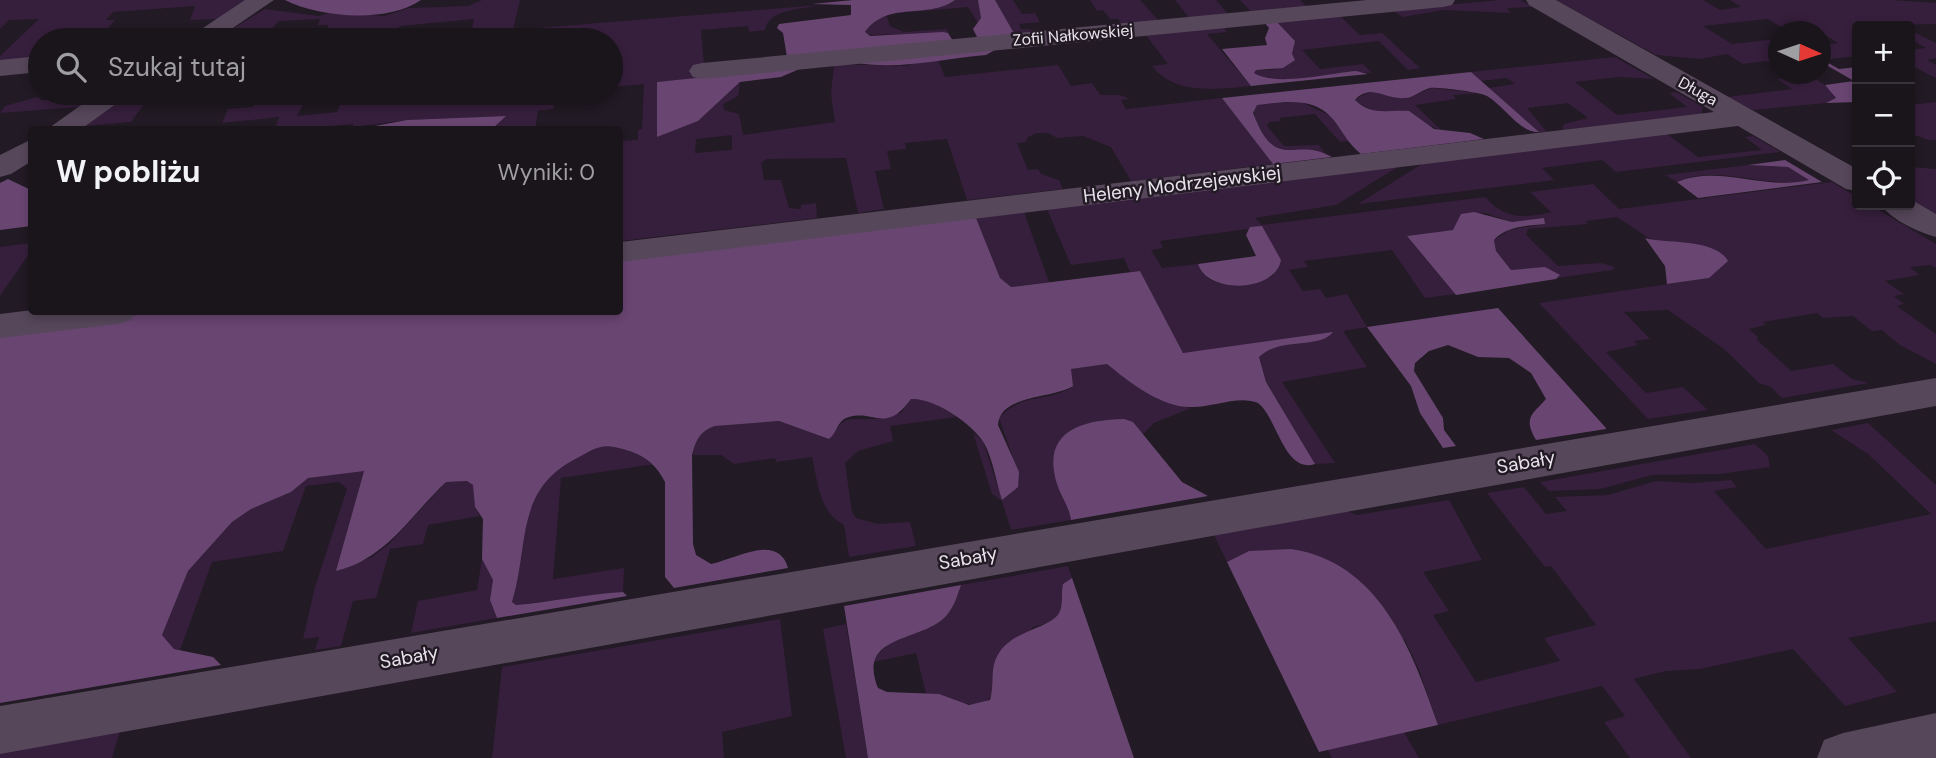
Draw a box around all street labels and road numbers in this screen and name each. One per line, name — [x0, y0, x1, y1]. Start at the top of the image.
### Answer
street label: Zofii Nałkowskiej — [1012, 19, 1134, 51]
street label: Długa — [1675, 72, 1721, 110]
street label: Heleny Modrzejewskiej — [1082, 159, 1282, 209]
street label: Sabały — [1495, 444, 1558, 479]
street label: Sabały — [937, 540, 1000, 575]
street label: Sabały — [378, 639, 441, 674]

